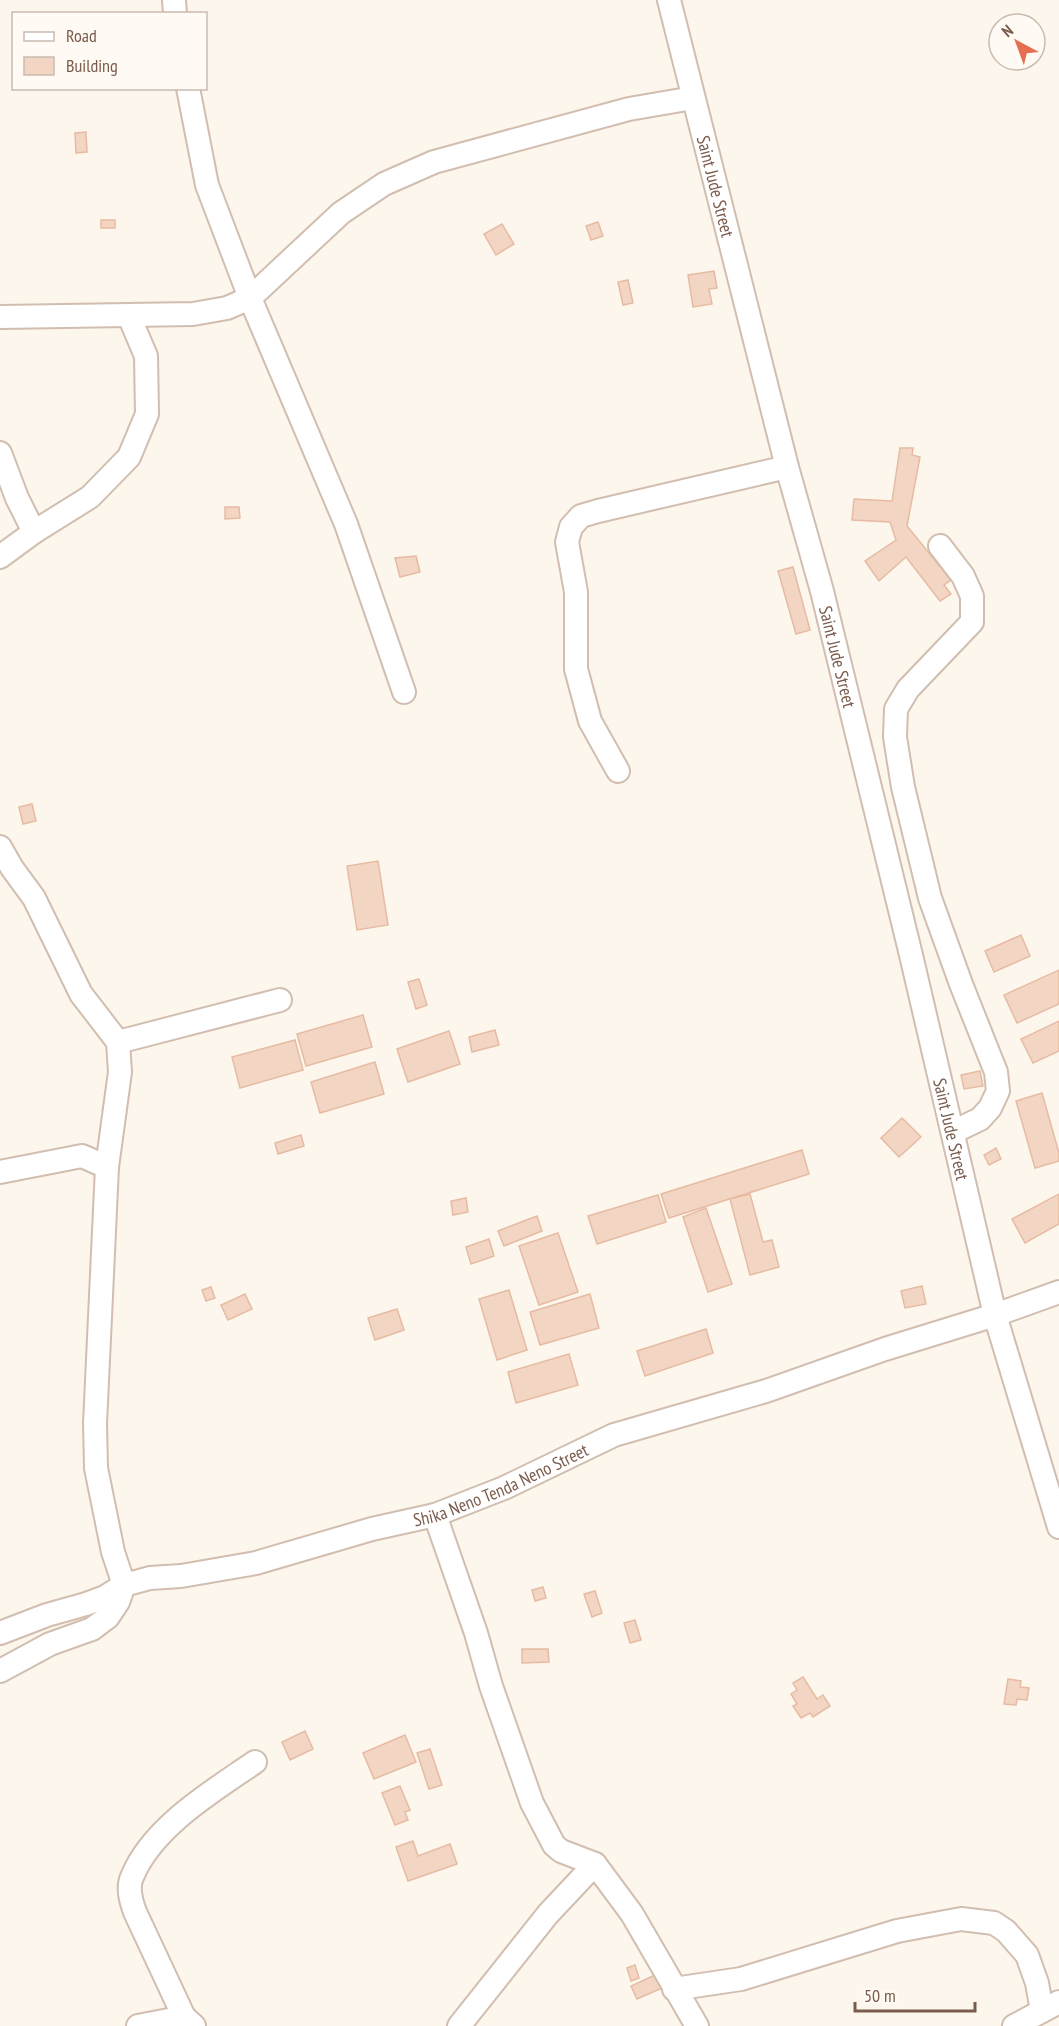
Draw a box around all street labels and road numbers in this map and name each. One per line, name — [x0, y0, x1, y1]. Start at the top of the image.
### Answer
street label: Saint Jude Street — [692, 133, 740, 239]
street label: Saint Jude Street — [815, 603, 862, 710]
street label: Saint Jude Street — [929, 1076, 975, 1182]
street label: Shika Neno Tenda Neno Street — [411, 1438, 592, 1531]

